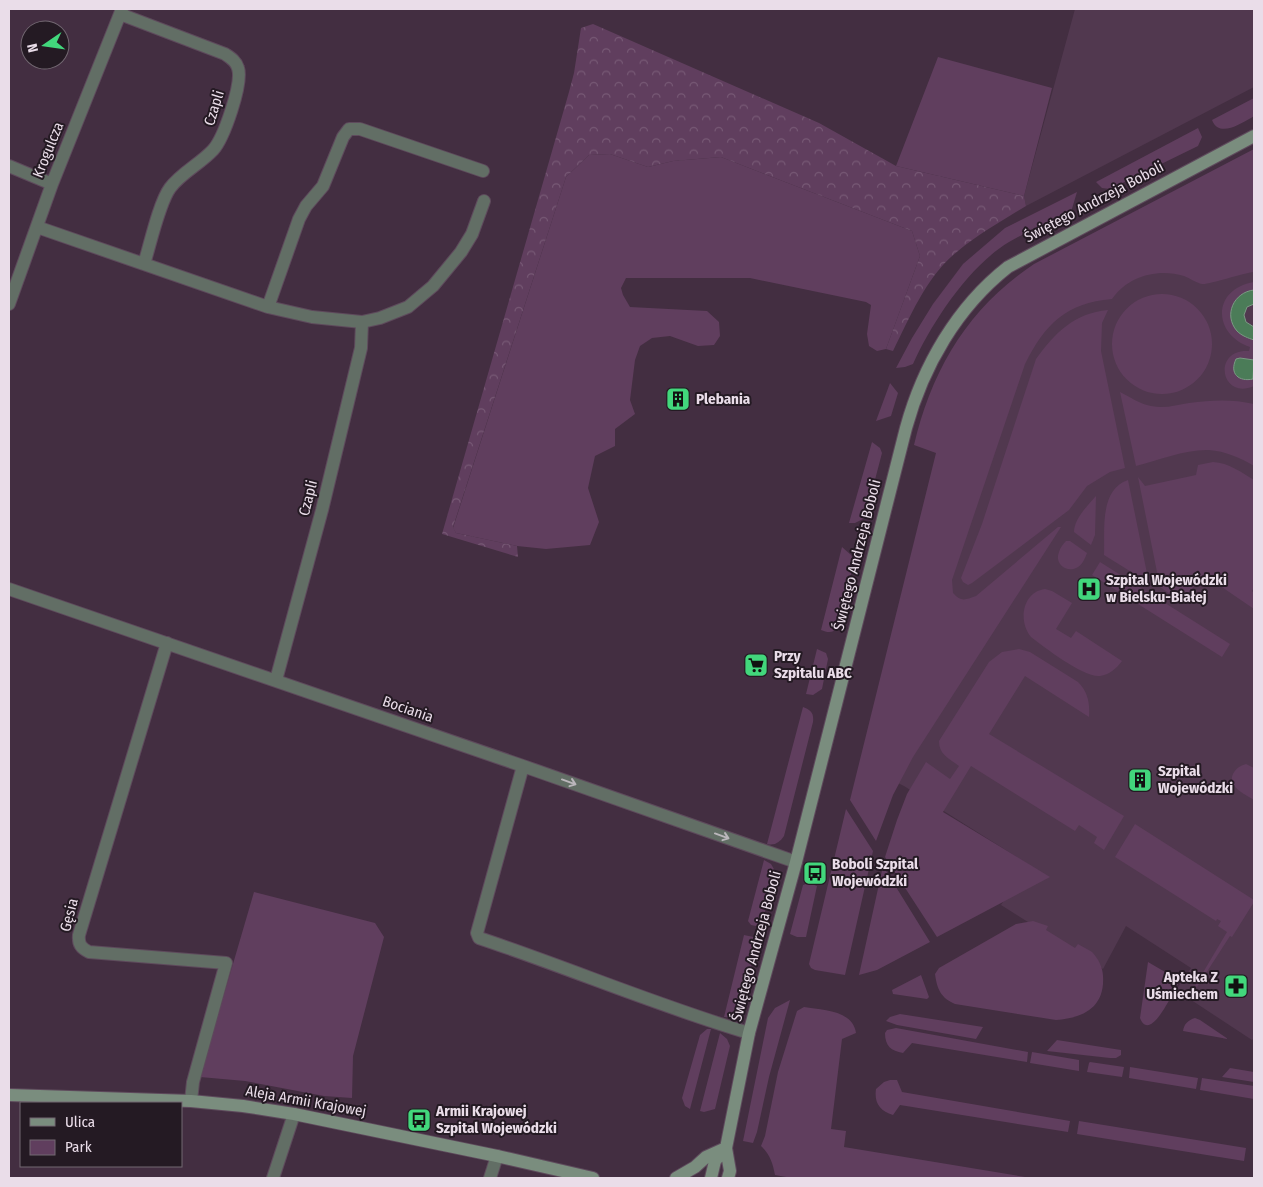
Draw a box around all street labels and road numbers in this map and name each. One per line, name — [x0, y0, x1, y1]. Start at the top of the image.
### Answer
street label: Czapli — [200, 88, 228, 128]
street label: Krogulcza — [29, 119, 67, 181]
street label: Świętego Andrzeja Boboli — [1021, 158, 1167, 246]
street label: Świętego Andrzeja Boboli — [829, 477, 885, 633]
street label: Czapli — [295, 478, 321, 518]
street label: Bociania — [380, 692, 436, 726]
street label: Świętego Andrzeja Boboli — [727, 869, 785, 1023]
street label: Gęsia — [56, 897, 82, 933]
street label: Aleja Armii Krajowej — [244, 1082, 368, 1120]

